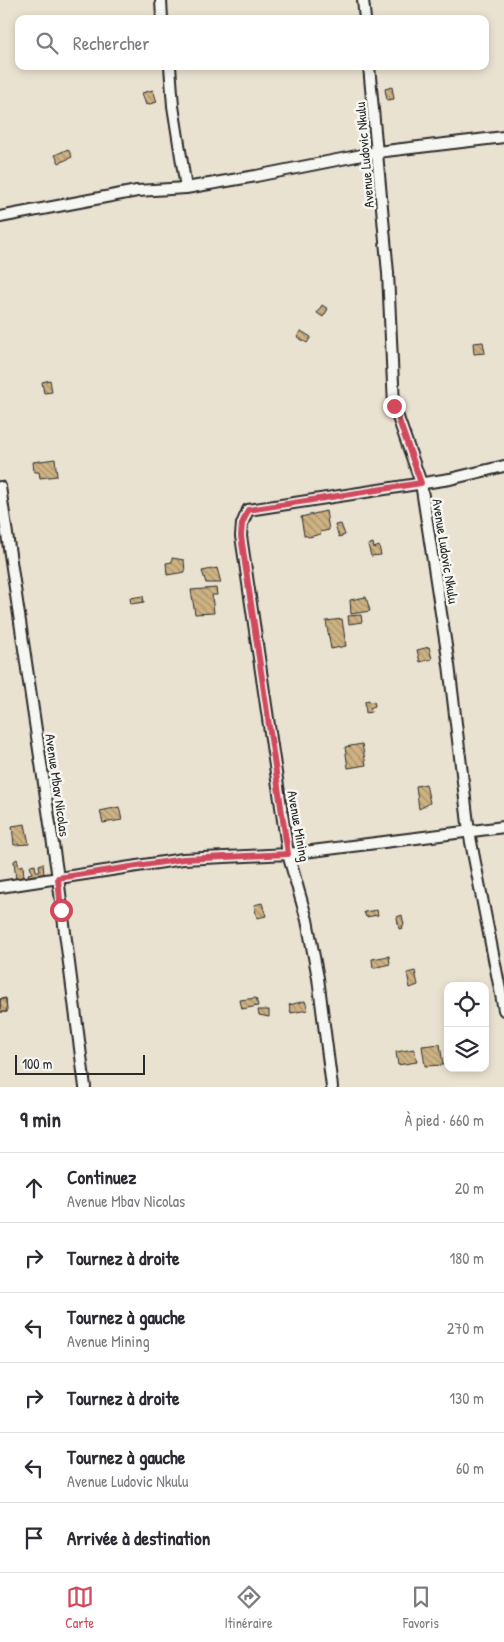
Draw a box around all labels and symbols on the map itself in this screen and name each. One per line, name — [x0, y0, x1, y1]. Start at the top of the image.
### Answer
street label: Avenue Ludovic Nkulu — [350, 101, 378, 209]
route end — [383, 395, 406, 418]
street label: Avenue Ludovic Nkulu — [428, 497, 464, 605]
street label: Avenue Mbav Nicolas — [41, 732, 75, 838]
street label: Avenue Mining — [282, 789, 315, 863]
route start — [50, 899, 73, 922]
scale bar — [15, 1052, 145, 1075]

